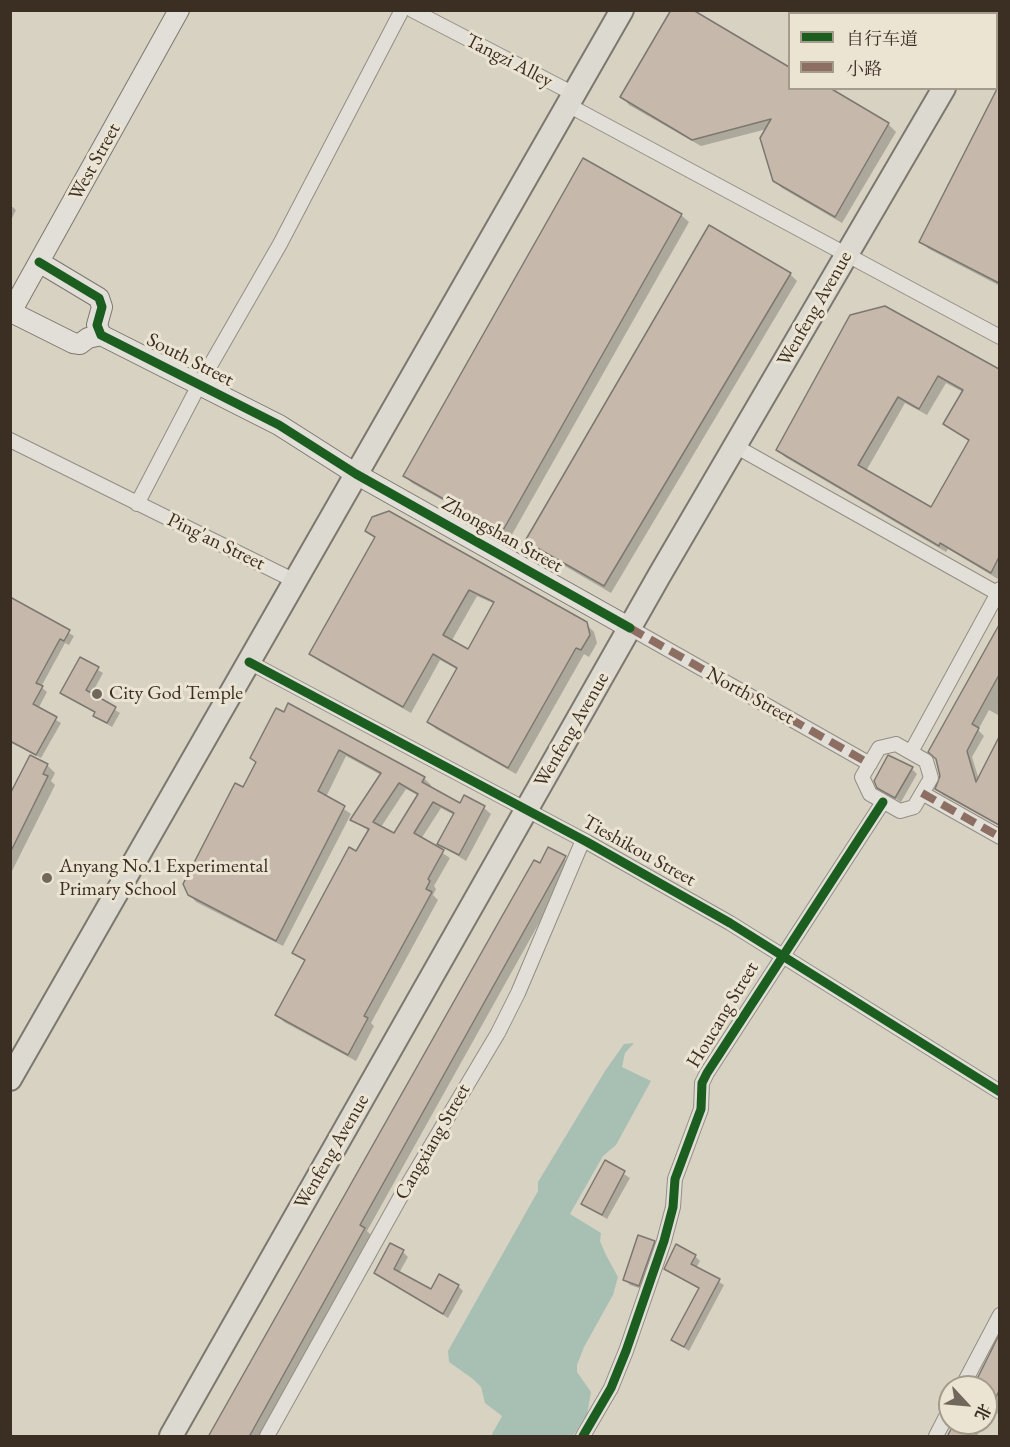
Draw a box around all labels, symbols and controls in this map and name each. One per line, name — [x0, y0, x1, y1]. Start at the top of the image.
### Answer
legend — [788, 12, 998, 90]
text: 自行车道 — [846, 27, 918, 50]
street label: Tangzi Alley — [461, 29, 557, 93]
text: 小路 — [846, 57, 882, 80]
street label: West Street — [64, 119, 126, 205]
street label: Wenfeng Avenue — [772, 247, 858, 371]
street label: South Street — [143, 328, 237, 392]
street label: Zhongshan Street — [437, 492, 567, 578]
street label: Ping'an Street — [163, 508, 269, 576]
street label: North Street — [702, 662, 798, 730]
street label: Wenfeng Avenue — [529, 668, 615, 792]
place label: City God Temple — [109, 682, 243, 706]
marker: City God Temple — [90, 687, 104, 701]
street label: Tieshikou Street — [578, 810, 700, 892]
place label: Anyang No.1 Experimental Primary School — [59, 855, 268, 902]
marker: Anyang No.1 Experimental Primary School — [40, 871, 54, 885]
street label: Houcang Street — [682, 958, 764, 1072]
street label: Cangxiang Street — [390, 1080, 476, 1204]
street label: Wenfeng Avenue — [289, 1090, 375, 1214]
north arrow — [938, 1375, 998, 1435]
text: 北 — [970, 1400, 996, 1424]

